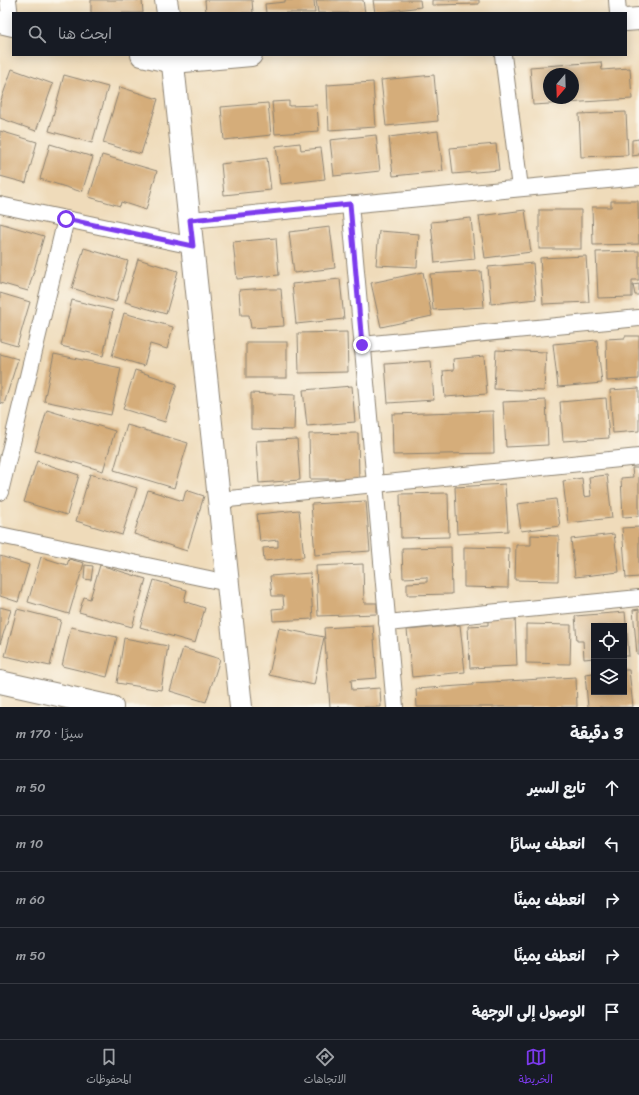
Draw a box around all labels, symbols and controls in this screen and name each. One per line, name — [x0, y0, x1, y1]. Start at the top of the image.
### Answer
search box — [12, 12, 627, 56]
text: ابحث هنا — [58, 21, 112, 47]
icon: search — [26, 23, 48, 45]
north arrow — [543, 68, 579, 104]
route start — [57, 210, 75, 228]
route end — [353, 336, 371, 354]
map controls — [591, 623, 627, 695]
button: locate — [591, 623, 627, 659]
button: layers — [591, 659, 627, 695]
text: 3 دقيقة — [570, 718, 623, 748]
text: سيرًا · 170 m — [16, 722, 83, 745]
text: تابع السير — [528, 775, 585, 801]
text: 50 m — [16, 776, 46, 799]
icon: ahead — [601, 777, 623, 799]
text: انعطف يسارًا — [510, 831, 585, 857]
text: 10 m — [16, 832, 43, 855]
icon: left — [601, 833, 623, 855]
text: انعطف يمينًا — [514, 887, 585, 913]
text: 60 m — [16, 888, 45, 911]
icon: right — [601, 889, 623, 911]
text: انعطف يمينًا — [514, 943, 585, 969]
text: 50 m — [16, 944, 46, 967]
icon: right — [601, 945, 623, 967]
text: الوصول إلى الوجهة — [472, 999, 585, 1025]
icon: arrive — [601, 1001, 623, 1023]
tab: المحفوظات — [86, 1046, 131, 1089]
tab: الاتجاهات — [304, 1046, 346, 1089]
tab: الخريطة — [519, 1046, 553, 1089]

